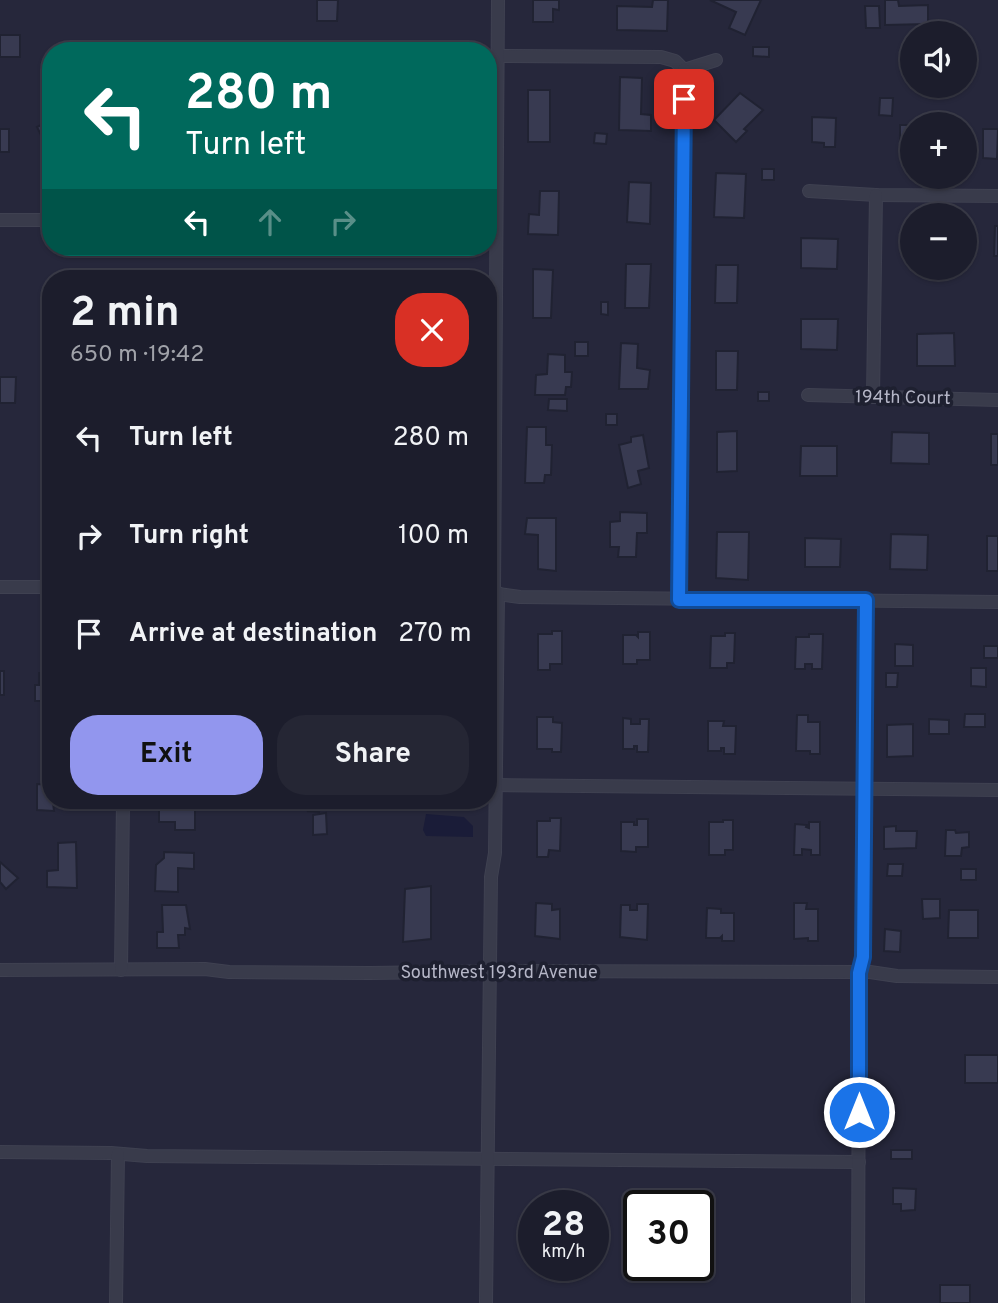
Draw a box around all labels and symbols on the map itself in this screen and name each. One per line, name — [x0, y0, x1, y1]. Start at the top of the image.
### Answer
pin — [654, 69, 714, 129]
street label: 194th Court — [855, 386, 951, 411]
street label: Southwest 193rd Avenue — [400, 962, 598, 985]
position arrow — [822, 1075, 896, 1149]
speed limit sign: 30 — [623, 1190, 714, 1281]

